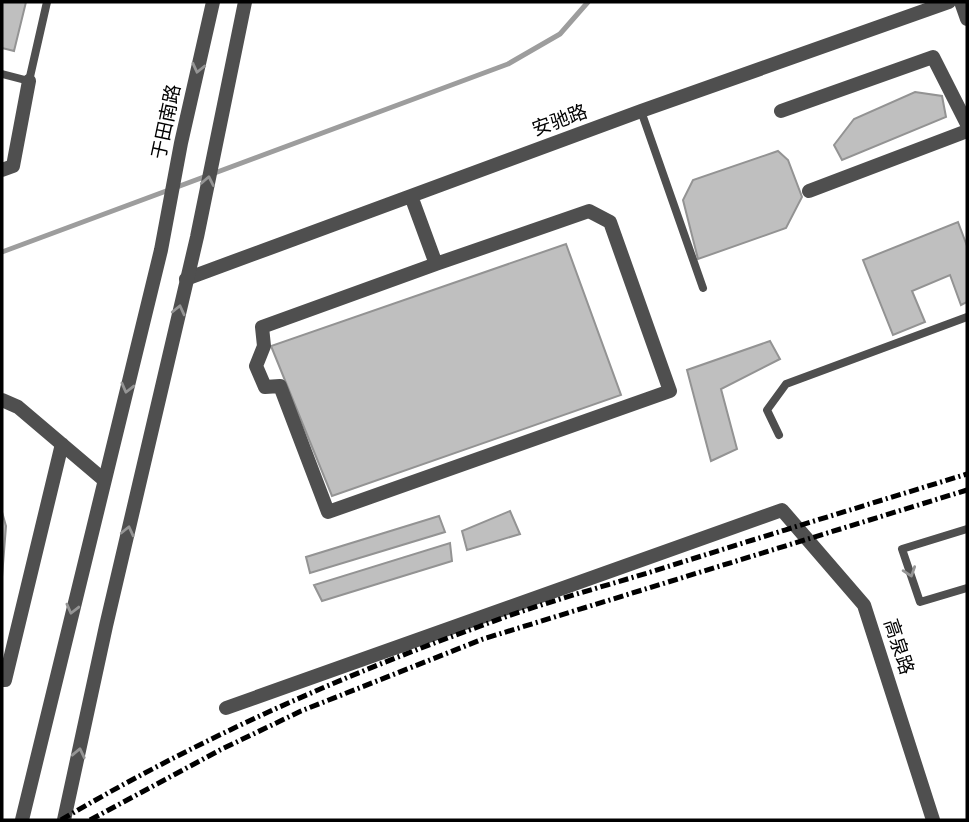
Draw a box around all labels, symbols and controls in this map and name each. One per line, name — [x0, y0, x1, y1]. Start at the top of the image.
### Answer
one-way arrow — [192, 62, 207, 74]
street label: 于田南路 — [146, 82, 188, 162]
street label: 安驰路 — [529, 99, 591, 143]
one-way arrow — [200, 175, 215, 187]
one-way arrow — [171, 304, 185, 316]
one-way arrow — [121, 382, 135, 394]
one-way arrow — [120, 525, 134, 537]
one-way arrow — [901, 565, 916, 577]
one-way arrow — [66, 602, 81, 614]
street label: 高泉路 — [876, 616, 920, 678]
one-way arrow — [70, 748, 85, 760]

